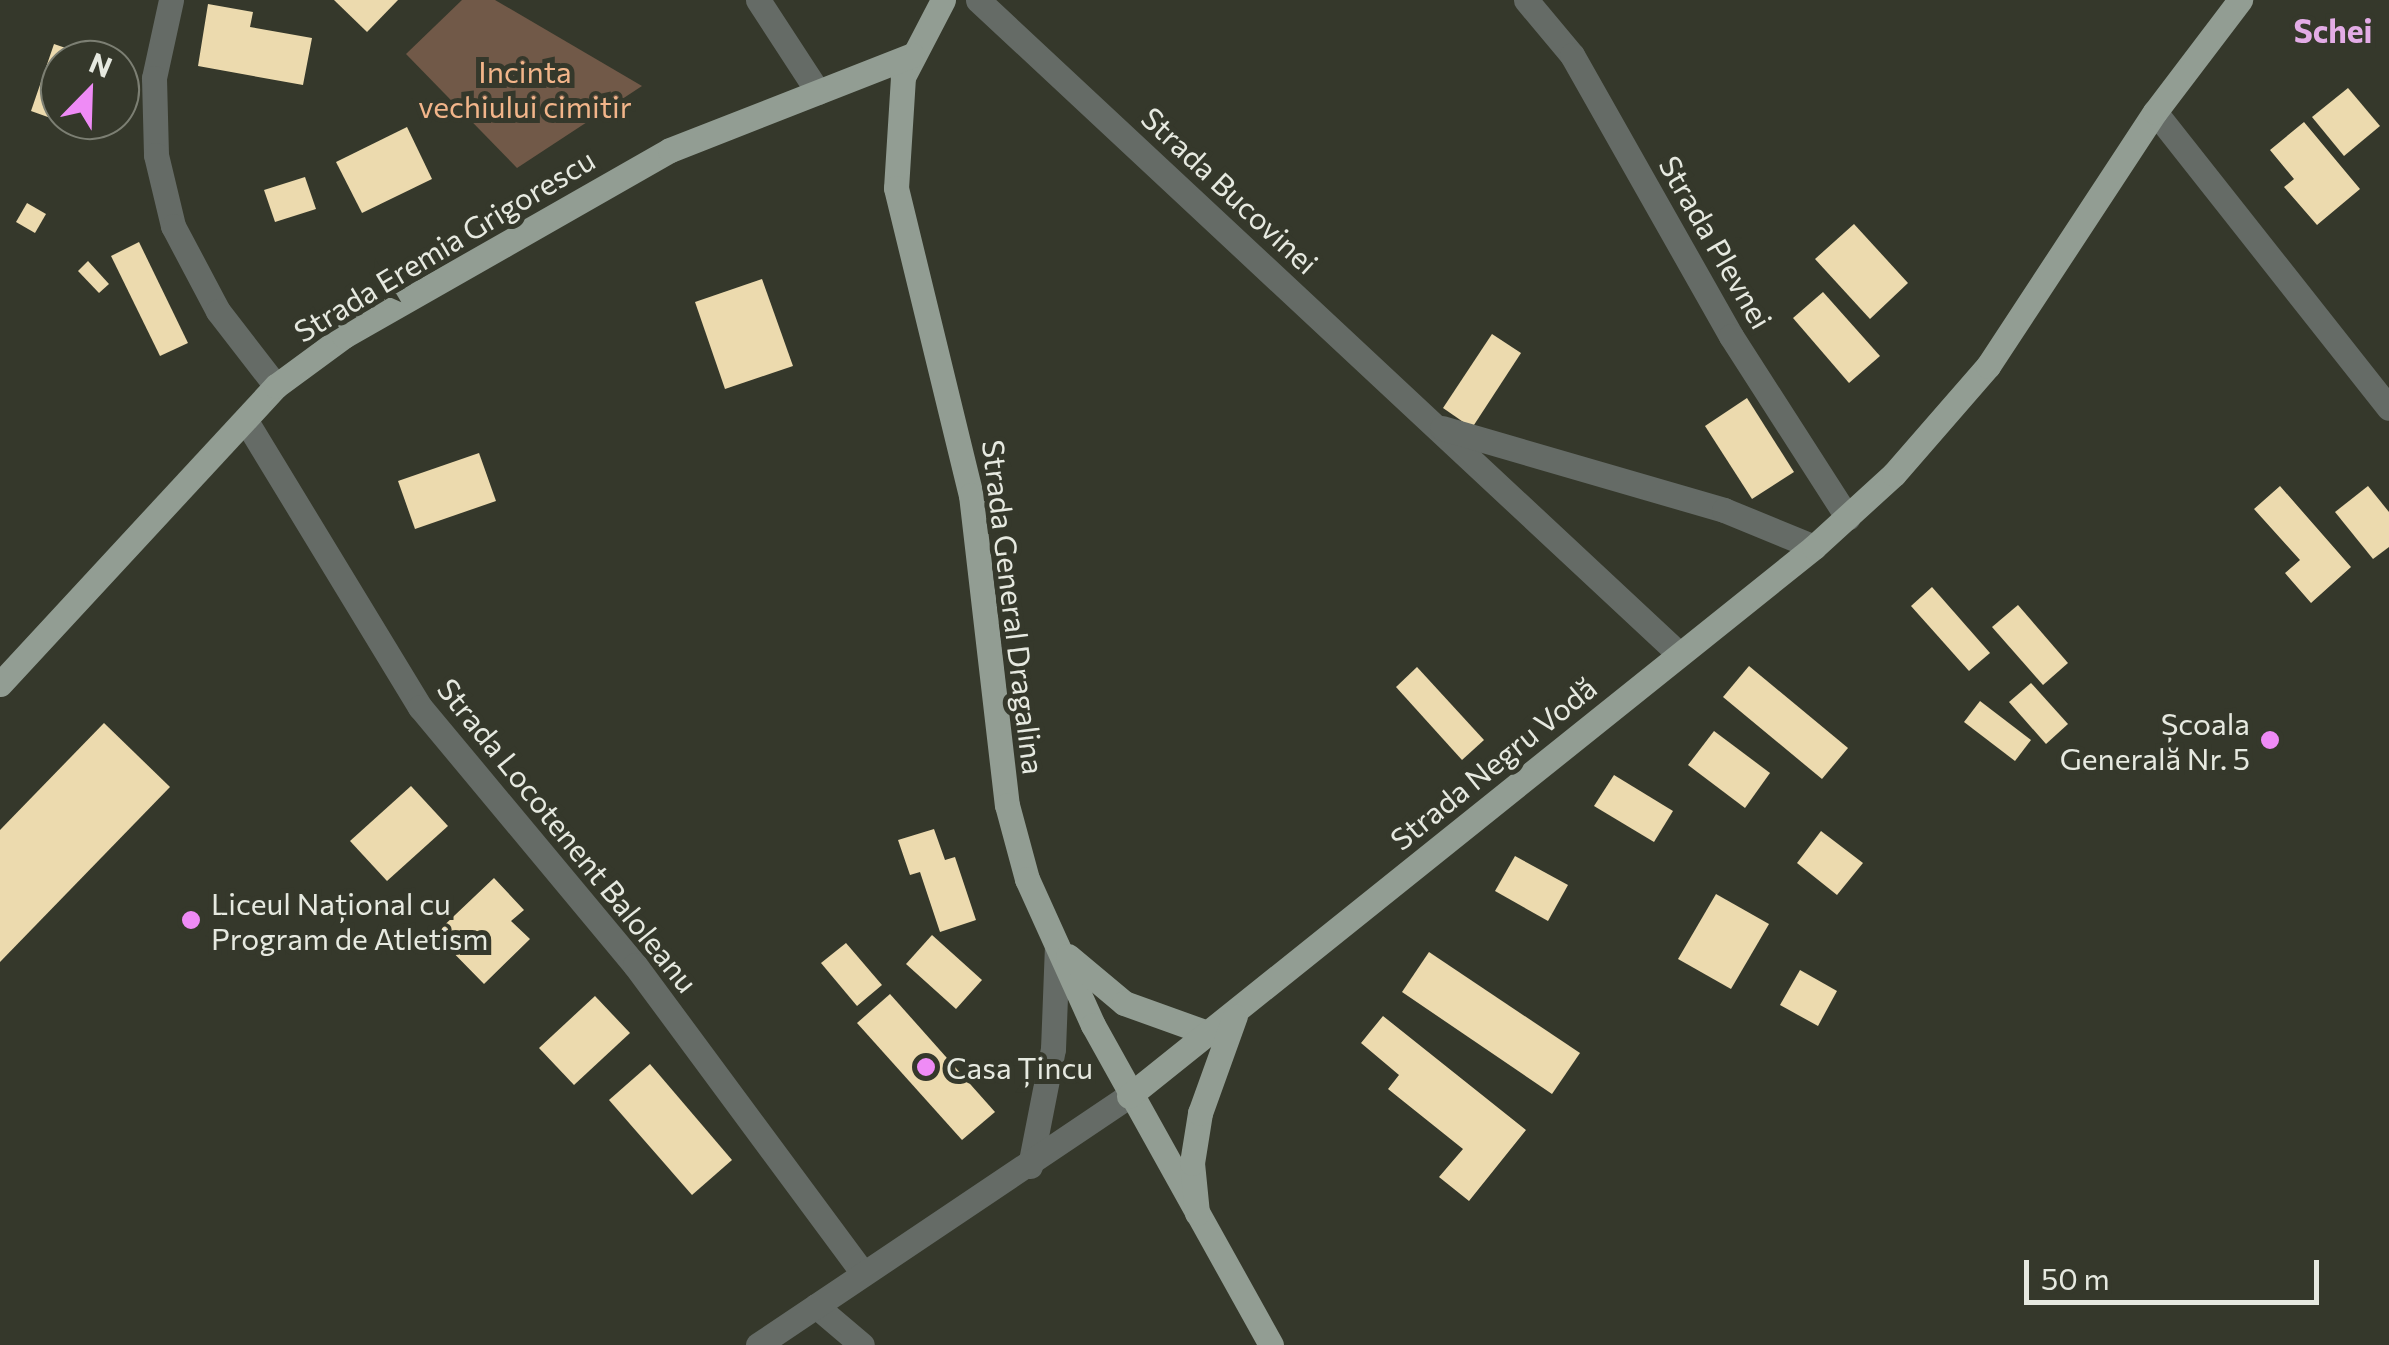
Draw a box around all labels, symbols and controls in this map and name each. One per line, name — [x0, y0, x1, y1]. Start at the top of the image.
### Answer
district label: Schei — [2294, 11, 2372, 49]
north arrow — [40, 40, 140, 140]
text: N — [85, 44, 117, 84]
park label: Incinta vechiului cimitir — [418, 53, 632, 124]
street label: Strada Bucovinei — [1134, 99, 1326, 281]
street label: Strada Eremia Grigorescu — [287, 141, 601, 349]
street label: Strada Plevnei — [1652, 149, 1780, 335]
street label: Strada General Dragalina — [976, 438, 1052, 776]
street label: Strada Negru Vodă — [1383, 669, 1603, 857]
street label: Strada Locotenent Baloleanu — [430, 671, 706, 999]
place label: Școala Generală Nr. 5 — [2060, 705, 2250, 776]
marker: Școala Generală Nr. 5 — [2259, 729, 2281, 751]
place label: Liceul Național cu Program de Atletism — [211, 885, 489, 956]
marker: Liceul Național cu Program de Atletism — [180, 909, 202, 931]
place label: Casa Țincu — [946, 1049, 1093, 1085]
marker: Casa Țincu — [915, 1056, 937, 1078]
scale bar — [2029, 1240, 2324, 1302]
text: 50 m — [2041, 1259, 2110, 1296]

